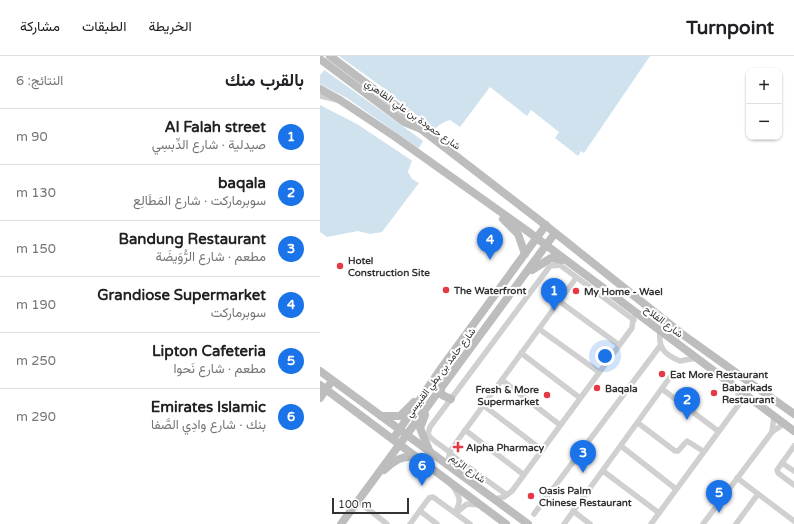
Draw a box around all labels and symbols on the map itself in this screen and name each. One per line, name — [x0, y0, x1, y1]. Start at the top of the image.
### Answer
street label: شارع حمودة بن علي الظاهري — [361, 77, 463, 154]
pin: 4 — [477, 227, 503, 260]
place label: Hotel Construction Site — [348, 255, 430, 279]
marker: Hotel Construction Site — [335, 261, 345, 271]
pin: 1 — [541, 278, 567, 311]
marker: The Waterfront — [441, 285, 451, 295]
place label: The Waterfront — [453, 285, 526, 297]
marker: My Home - Wael — [571, 286, 581, 296]
place label: My Home - Wael — [584, 286, 663, 298]
street label: شارع الفلاح — [642, 303, 685, 340]
street label: شارع حامد بن بطي القبيسي — [403, 325, 480, 421]
your location — [595, 346, 615, 366]
marker: Eat More Restaurant — [657, 369, 667, 379]
place label: Eat More Restaurant — [670, 369, 768, 381]
place label: Babarkads Restaurant — [722, 382, 774, 406]
marker: Baqala — [592, 383, 602, 393]
place label: Baqala — [605, 383, 638, 395]
place label: Fresh & More Supermarket — [476, 384, 539, 408]
pin: 2 — [674, 387, 700, 420]
marker: Babarkads Restaurant — [709, 388, 719, 398]
marker: Fresh & More Supermarket — [542, 390, 552, 400]
pin: 3 — [570, 440, 596, 473]
marker: Alpha Pharmacy — [453, 442, 463, 452]
place label: Alpha Pharmacy — [466, 442, 545, 454]
street label: شارع الرِّيم — [447, 452, 488, 486]
pin: 6 — [409, 453, 435, 486]
pin: 5 — [706, 480, 732, 513]
place label: Oasis Palm Chinese Restaurant — [539, 485, 632, 509]
marker: Oasis Palm Chinese Restaurant — [526, 491, 536, 501]
scale bar — [332, 496, 409, 515]

